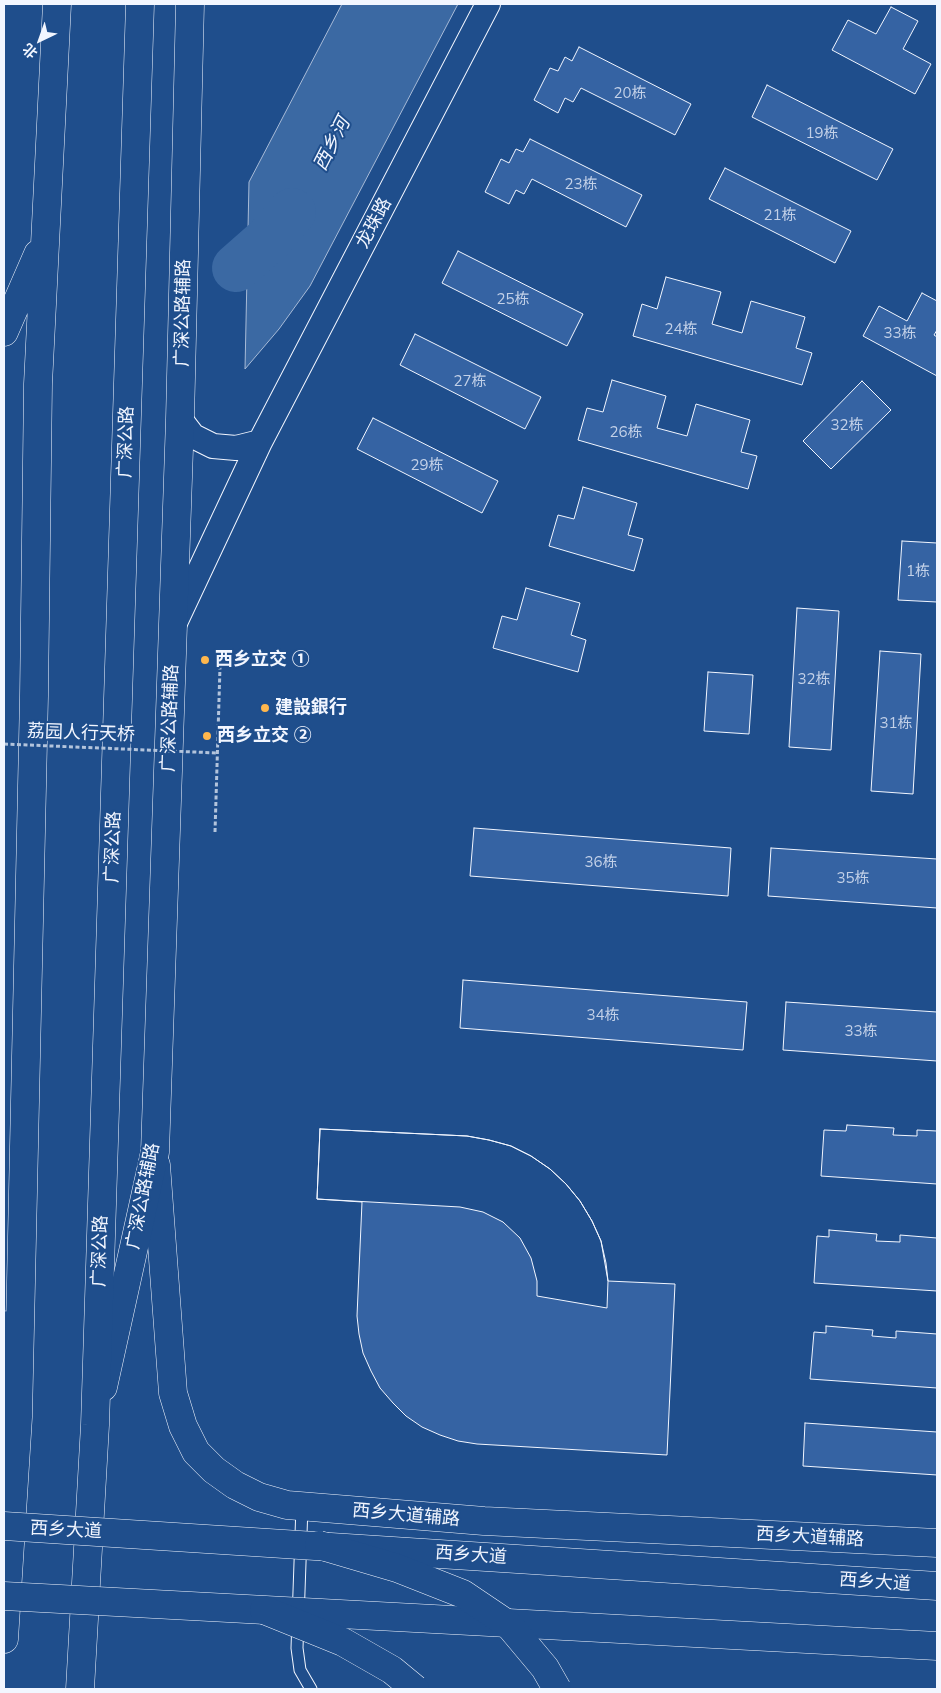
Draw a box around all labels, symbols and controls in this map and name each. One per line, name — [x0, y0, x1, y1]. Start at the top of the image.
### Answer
north arrow — [15, 15, 65, 65]
text: 北 — [19, 40, 41, 63]
house number: 20栋 — [614, 84, 646, 102]
water label: 西乡河 — [309, 113, 355, 175]
house number: 19栋 — [806, 124, 838, 142]
house number: 23栋 — [565, 175, 597, 193]
street label: 龙珠路 — [352, 194, 396, 252]
house number: 21栋 — [764, 206, 796, 224]
street label: 广深公路辅路 — [171, 259, 195, 367]
house number: 25栋 — [497, 290, 529, 308]
house number: 24栋 — [665, 320, 697, 338]
house number: 33栋 — [884, 324, 916, 342]
house number: 27栋 — [454, 372, 486, 390]
street label: 广深公路 — [114, 406, 138, 478]
house number: 32栋 — [831, 416, 863, 434]
house number: 26栋 — [610, 423, 642, 441]
house number: 29栋 — [411, 456, 443, 474]
house number: 1栋 — [906, 562, 930, 580]
place label: 西乡立交 ① — [215, 649, 310, 671]
marker: 西乡立交 ① — [199, 654, 211, 666]
street label: 广深公路辅路 — [157, 664, 183, 772]
house number: 32栋 — [798, 670, 830, 688]
place label: 建設銀行 — [275, 697, 347, 719]
marker: 建設銀行 — [259, 702, 271, 714]
house number: 31栋 — [880, 714, 912, 732]
street label: 荔园人行天桥 — [27, 720, 135, 746]
place label: 西乡立交 ② — [217, 725, 312, 747]
marker: 西乡立交 ② — [201, 730, 213, 742]
street label: 广深公路 — [101, 811, 125, 883]
house number: 36栋 — [585, 853, 617, 871]
house number: 35栋 — [837, 869, 869, 887]
house number: 34栋 — [587, 1006, 619, 1024]
house number: 33栋 — [845, 1022, 877, 1040]
street label: 广深公路辅路 — [122, 1141, 164, 1251]
street label: 广深公路 — [88, 1215, 112, 1287]
street label: 西乡大道辅路 — [351, 1500, 461, 1530]
street label: 西乡大道 — [29, 1517, 103, 1543]
street label: 西乡大道辅路 — [756, 1523, 864, 1551]
street label: 西乡大道 — [434, 1542, 508, 1568]
street label: 西乡大道 — [838, 1569, 912, 1595]

